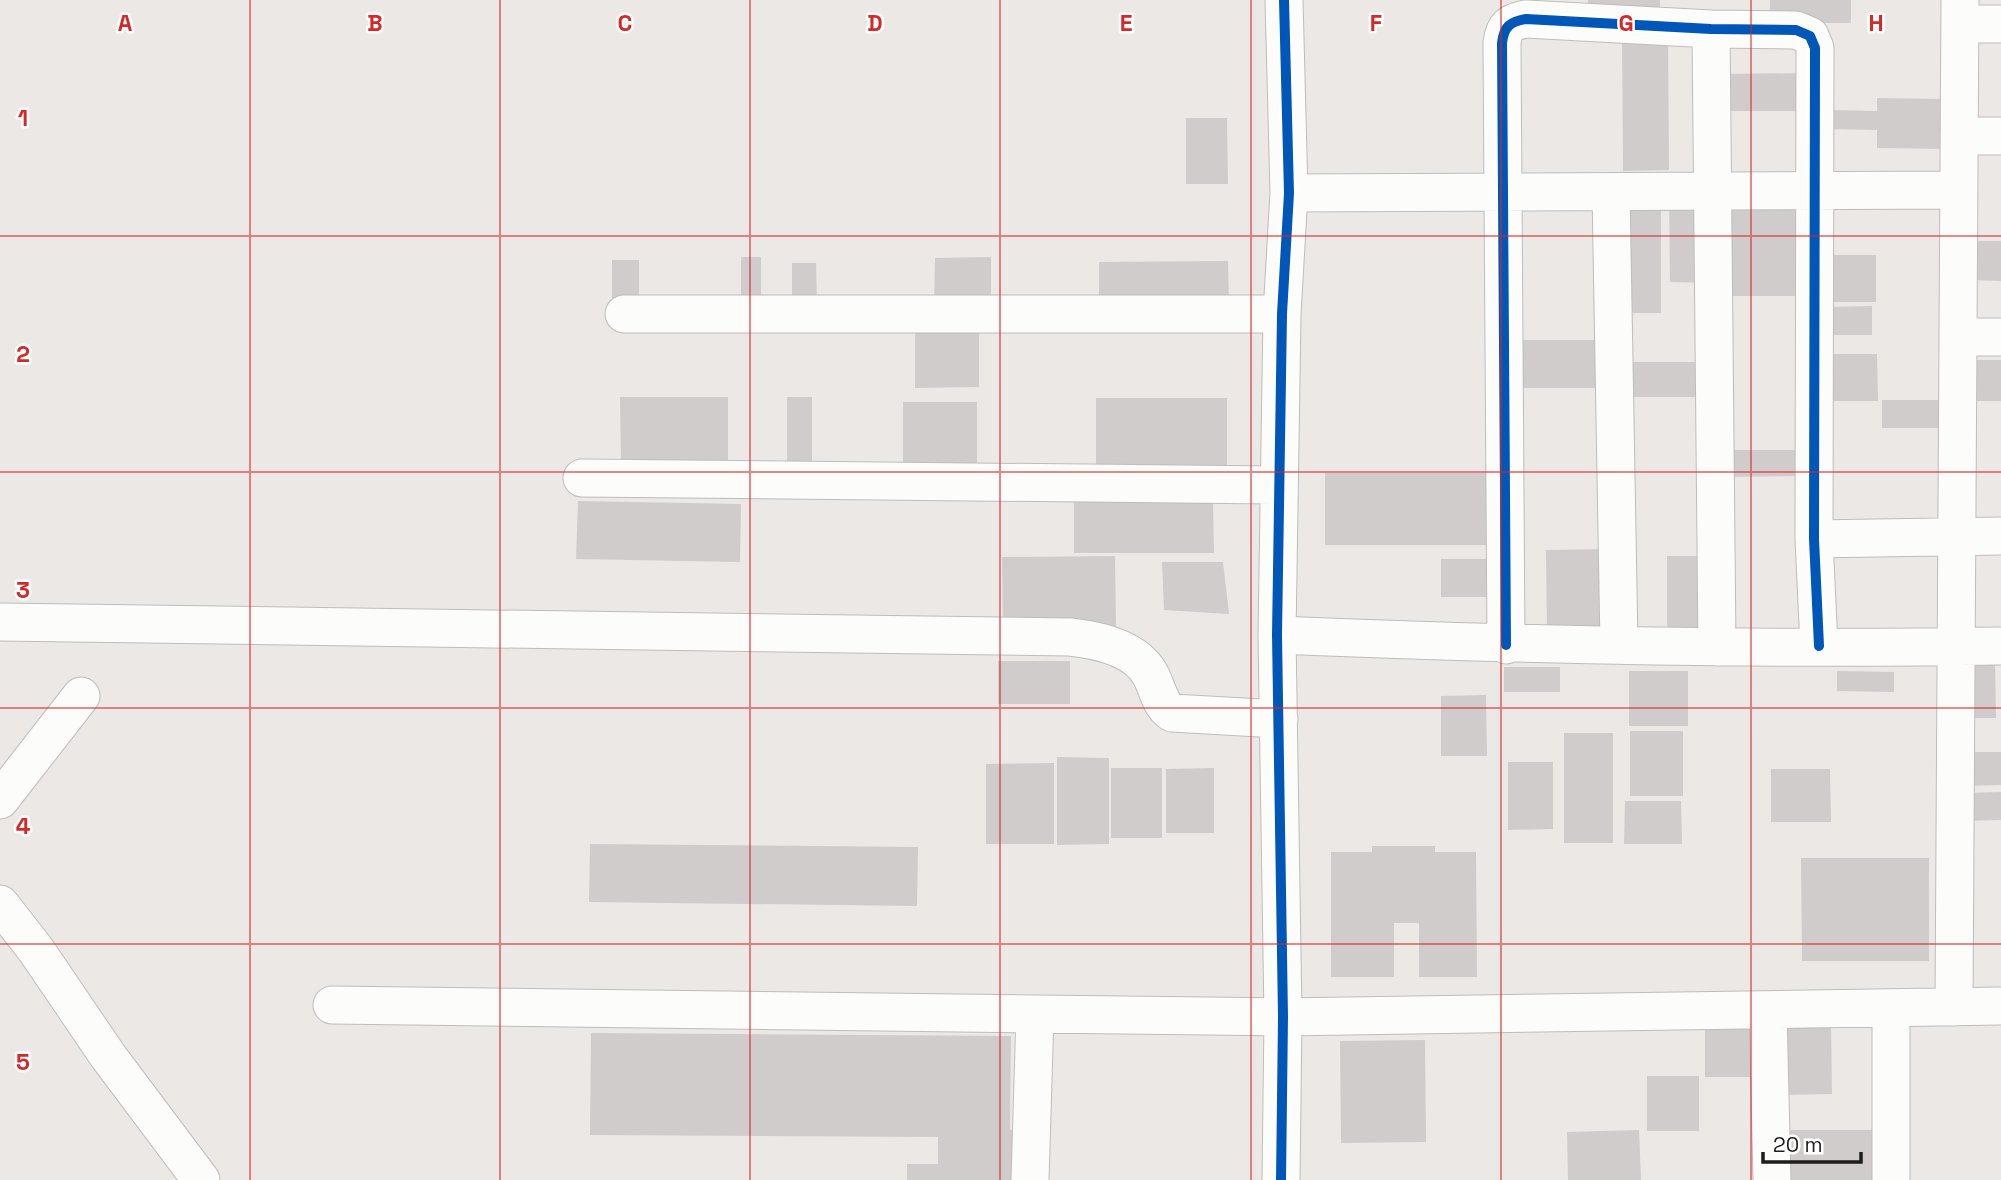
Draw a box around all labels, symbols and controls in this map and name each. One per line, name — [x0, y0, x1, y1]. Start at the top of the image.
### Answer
text: A — [118, 8, 133, 38]
text: B — [367, 8, 383, 38]
text: C — [618, 8, 632, 38]
text: D — [867, 8, 883, 38]
text: E — [1120, 8, 1132, 38]
text: F — [1370, 8, 1382, 38]
text: G — [1618, 8, 1634, 38]
text: H — [1868, 8, 1884, 38]
text: 1 — [18, 103, 28, 133]
text: 2 — [16, 339, 30, 369]
text: 3 — [16, 575, 30, 605]
text: 4 — [16, 811, 31, 841]
text: 5 — [16, 1047, 30, 1077]
scale bar — [1763, 1120, 1861, 1164]
text: 20 m — [1773, 1131, 1823, 1158]

